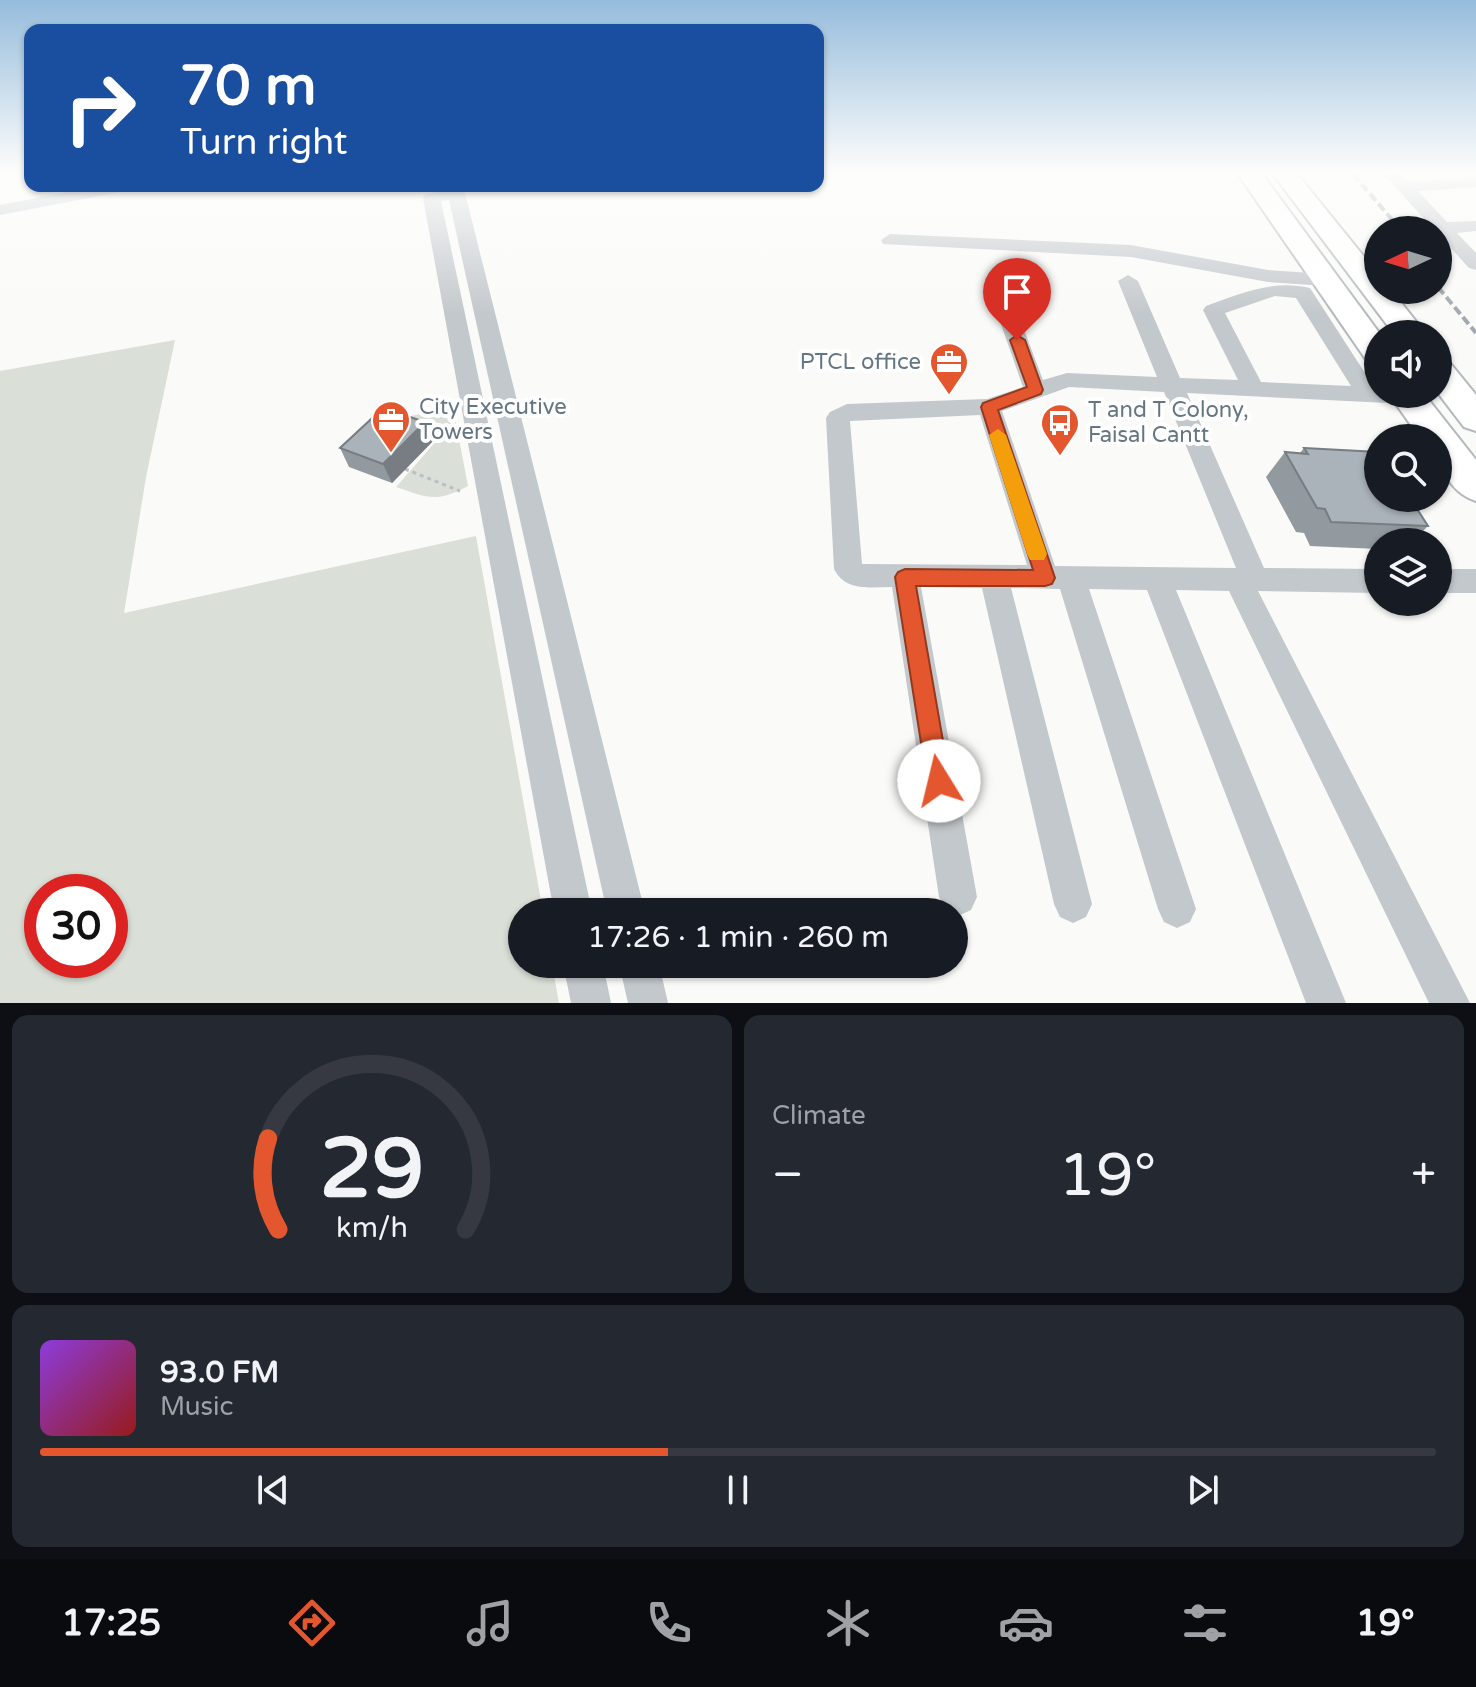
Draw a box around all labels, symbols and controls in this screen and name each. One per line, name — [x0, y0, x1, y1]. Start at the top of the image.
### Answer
text: 70 m — [180, 53, 316, 120]
icon: right — [48, 56, 152, 160]
text: Turn right — [180, 121, 347, 164]
north arrow — [1364, 216, 1452, 304]
map controls — [1364, 216, 1452, 616]
pin — [983, 258, 1051, 340]
icon: arrive — [995, 270, 1039, 314]
button: sound — [1364, 320, 1452, 408]
office icon: PTCL office — [928, 341, 970, 396]
place label: PTCL office — [800, 349, 921, 375]
place label: City Executive Towers — [419, 394, 567, 445]
place label: T and T Colony, Faisal Cantt — [1088, 397, 1249, 448]
office icon: City Executive Towers — [370, 399, 412, 454]
bus stop icon: T and T Colony, Faisal Cantt — [1039, 402, 1081, 457]
button: search — [1364, 424, 1452, 512]
button: layers — [1364, 528, 1452, 616]
position arrow — [897, 739, 981, 823]
speed limit sign: 30 — [24, 874, 128, 978]
text: 17:26 · 1 min · 260 m — [587, 919, 889, 956]
text: Climate — [772, 1100, 866, 1131]
text: 29 — [320, 1120, 424, 1220]
text: 19° — [1058, 1140, 1156, 1212]
text: − — [772, 1149, 803, 1202]
text: + — [1411, 1149, 1436, 1202]
text: km/h — [336, 1211, 408, 1245]
text: 93.0 FM — [160, 1354, 279, 1391]
text: Music — [160, 1391, 233, 1422]
icon: previous — [251, 1468, 295, 1512]
icon: pause — [716, 1468, 760, 1512]
icon: next — [1181, 1468, 1225, 1512]
icon: directions — [284, 1595, 340, 1651]
icon: music — [462, 1595, 518, 1651]
icon: phone — [641, 1595, 697, 1651]
icon: climate — [820, 1595, 876, 1651]
icon: car — [998, 1595, 1054, 1651]
icon: filters — [1177, 1595, 1233, 1651]
text: 17:25 — [61, 1602, 161, 1645]
text: 19° — [1356, 1602, 1415, 1645]

